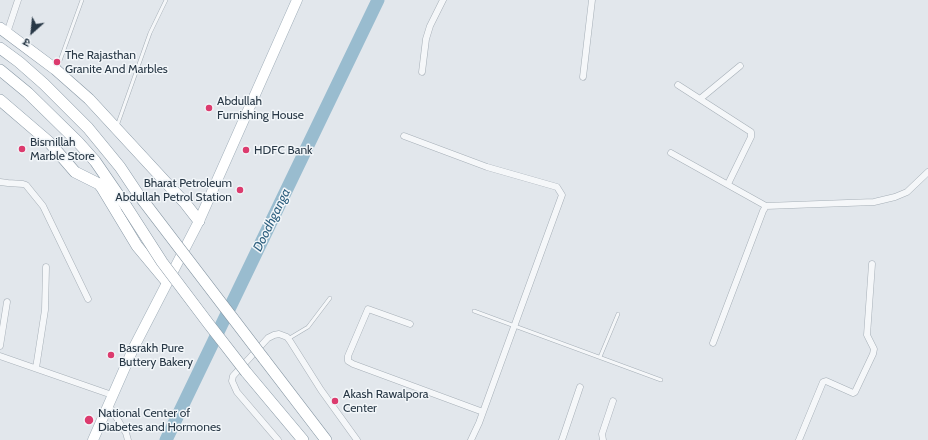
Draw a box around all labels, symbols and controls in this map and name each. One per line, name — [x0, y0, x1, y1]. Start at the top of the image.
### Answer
north arrow — [12, 12, 52, 52]
text: उ — [21, 35, 33, 50]
place label: The Rajasthan Granite And Marbles — [65, 48, 168, 76]
marker: The Rajasthan Granite And Marbles — [52, 57, 62, 67]
place label: Abdullah Furnishing House — [217, 94, 304, 122]
marker: Abdullah Furnishing House — [204, 103, 214, 113]
place label: Bismillah Marble Store — [30, 135, 95, 163]
place label: HDFC Bank — [254, 143, 312, 157]
marker: Bismillah Marble Store — [17, 144, 27, 154]
marker: HDFC Bank — [241, 145, 251, 155]
place label: Bharat Petroleum Abdullah Petrol Station — [115, 176, 232, 204]
marker: Bharat Petroleum Abdullah Petrol Station — [235, 185, 245, 195]
water label: Doodhganga — [250, 186, 294, 254]
place label: Basrakh Pure Buttery Bakery — [119, 341, 193, 369]
marker: Basrakh Pure Buttery Bakery — [106, 350, 116, 360]
place label: Akash Rawalpora Center — [343, 387, 428, 415]
marker: Akash Rawalpora Center — [330, 396, 340, 406]
place label: National Center of Diabetes and Hormones — [98, 406, 221, 434]
marker: National Center of Diabetes and Hormones — [83, 414, 95, 426]

